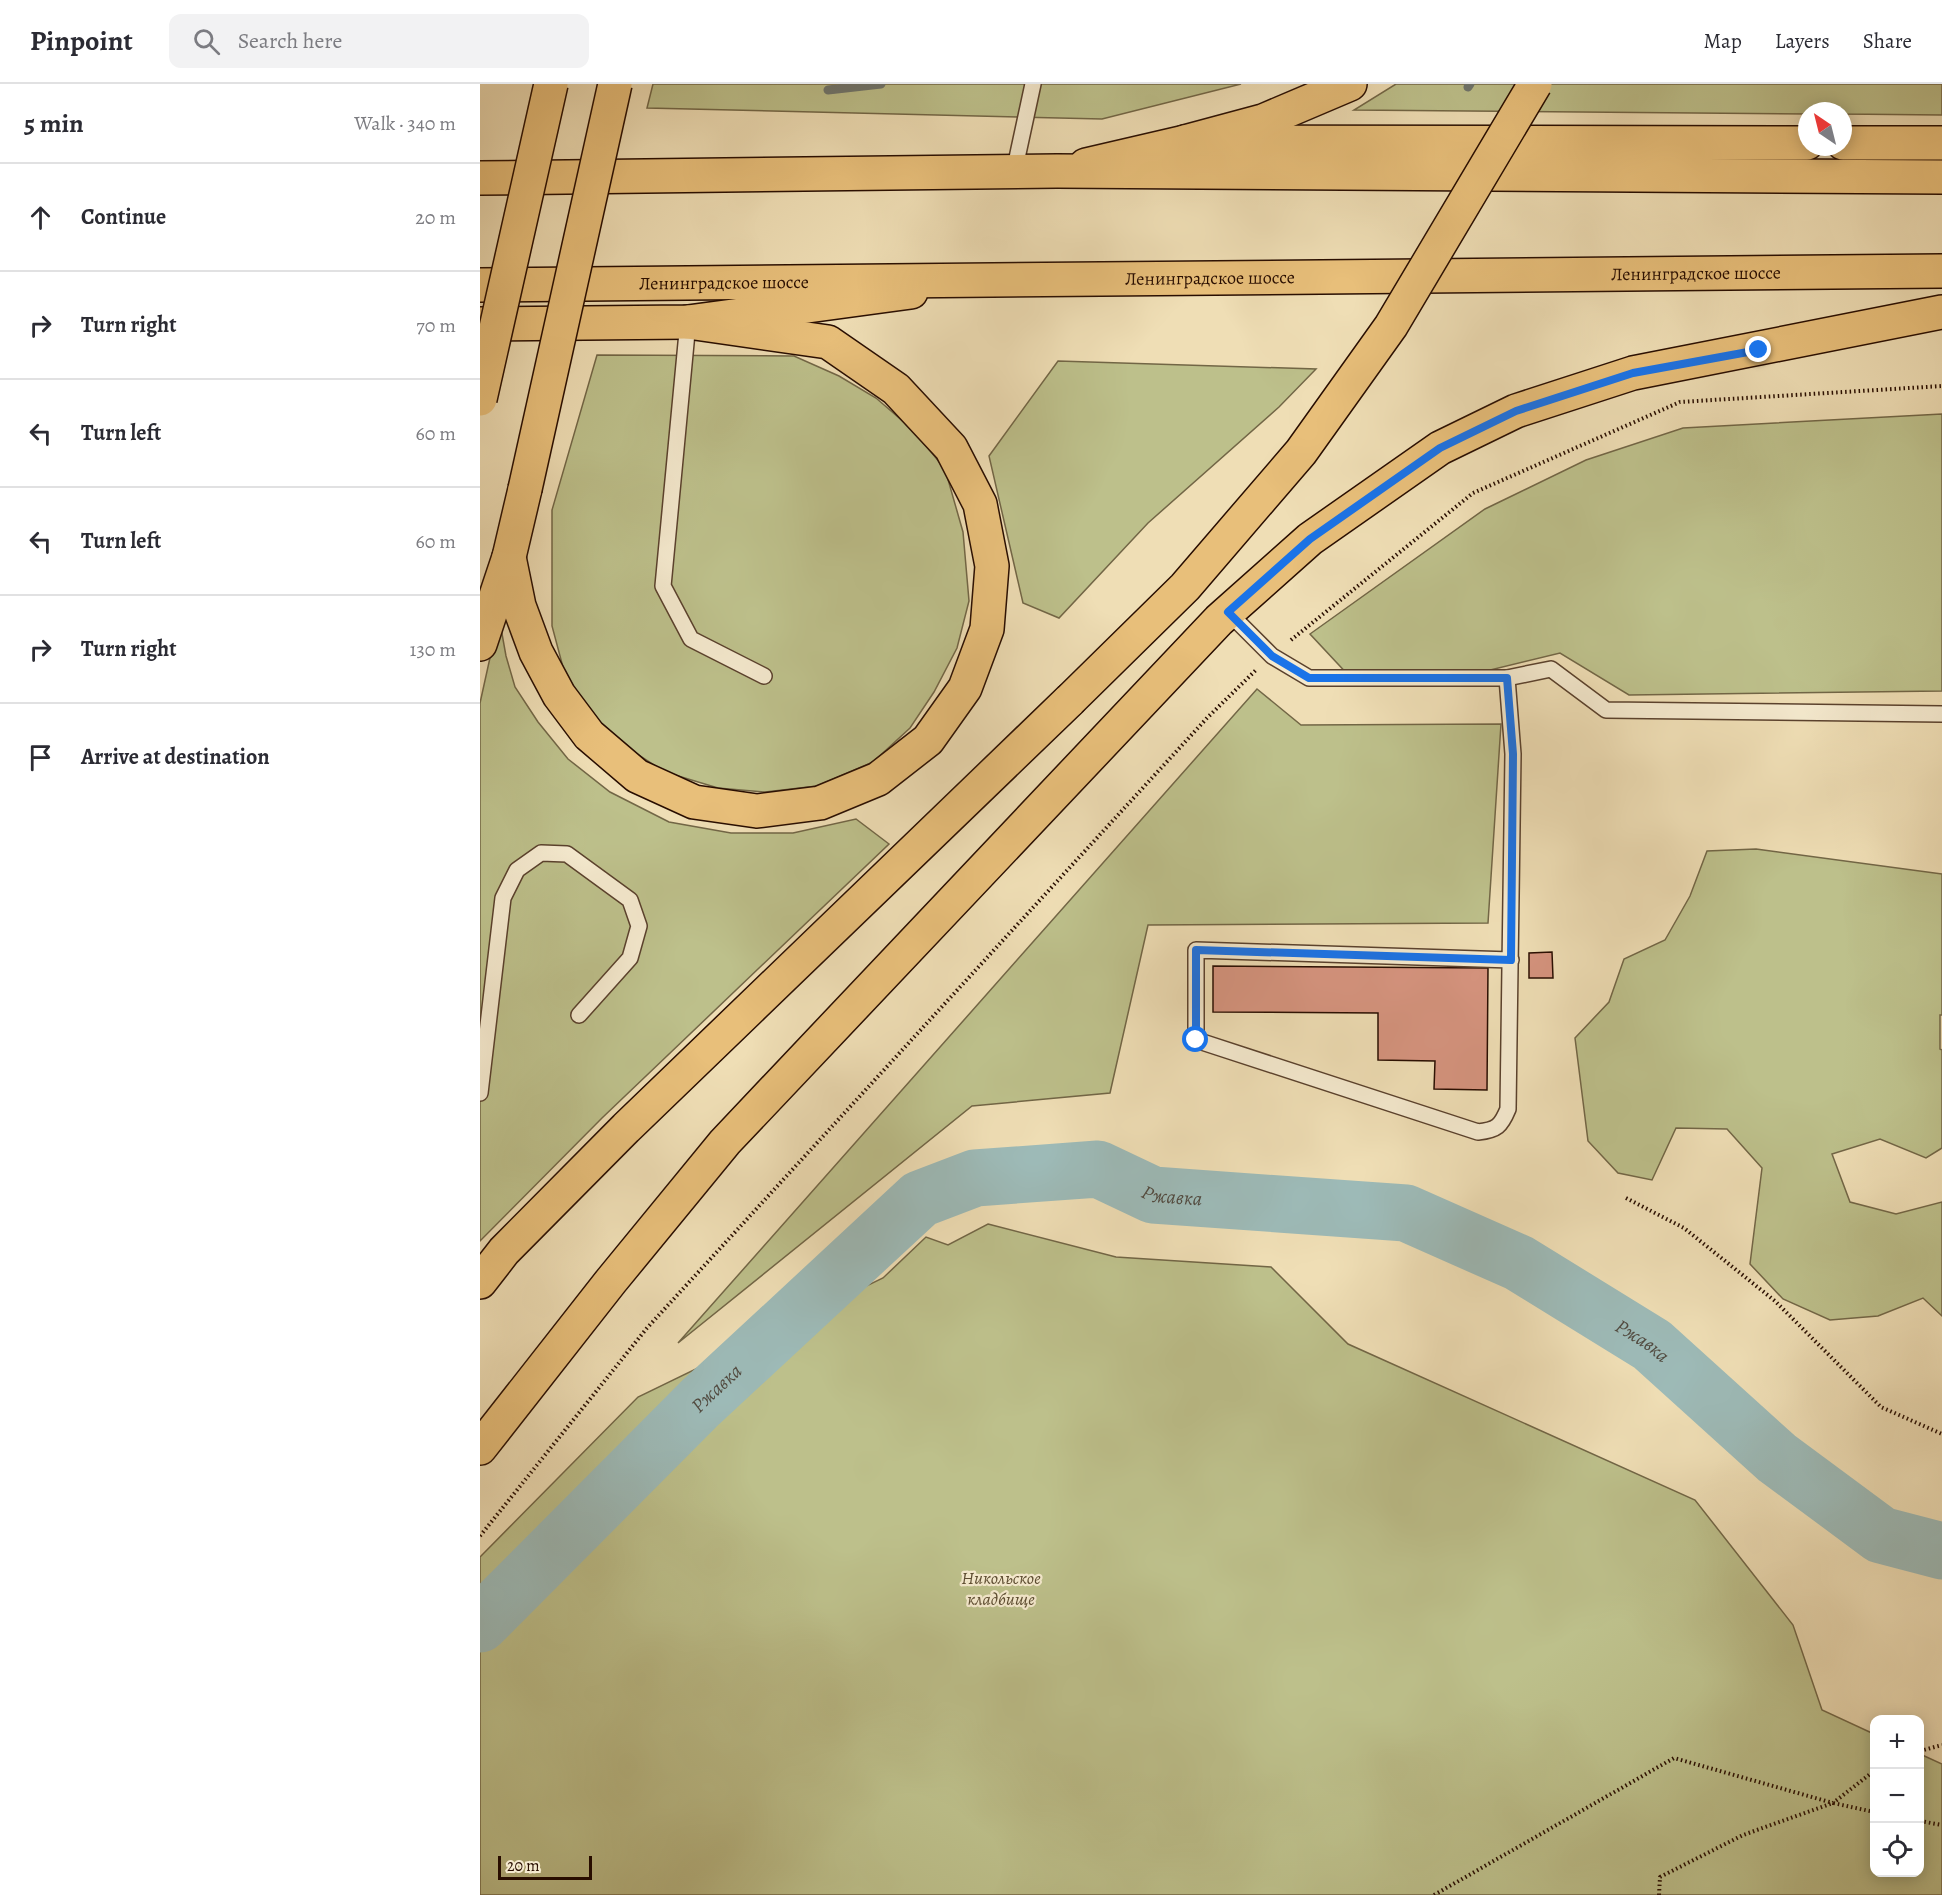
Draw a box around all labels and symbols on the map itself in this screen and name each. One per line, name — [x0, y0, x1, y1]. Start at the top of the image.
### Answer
north arrow — [1798, 102, 1852, 156]
street label: Ленинградское шоссе — [1611, 261, 1781, 286]
street label: Ленинградское шоссе — [1125, 265, 1295, 291]
street label: Ленинградское шоссе — [639, 270, 809, 295]
route end — [1745, 336, 1771, 362]
route start — [1182, 1026, 1208, 1052]
water label: Ржавка — [1137, 1178, 1203, 1212]
water label: Ржавка — [1610, 1313, 1675, 1369]
water label: Ржавка — [685, 1358, 748, 1419]
park label: Никольское кладбище — [961, 1566, 1041, 1611]
scale bar — [498, 1853, 592, 1880]

